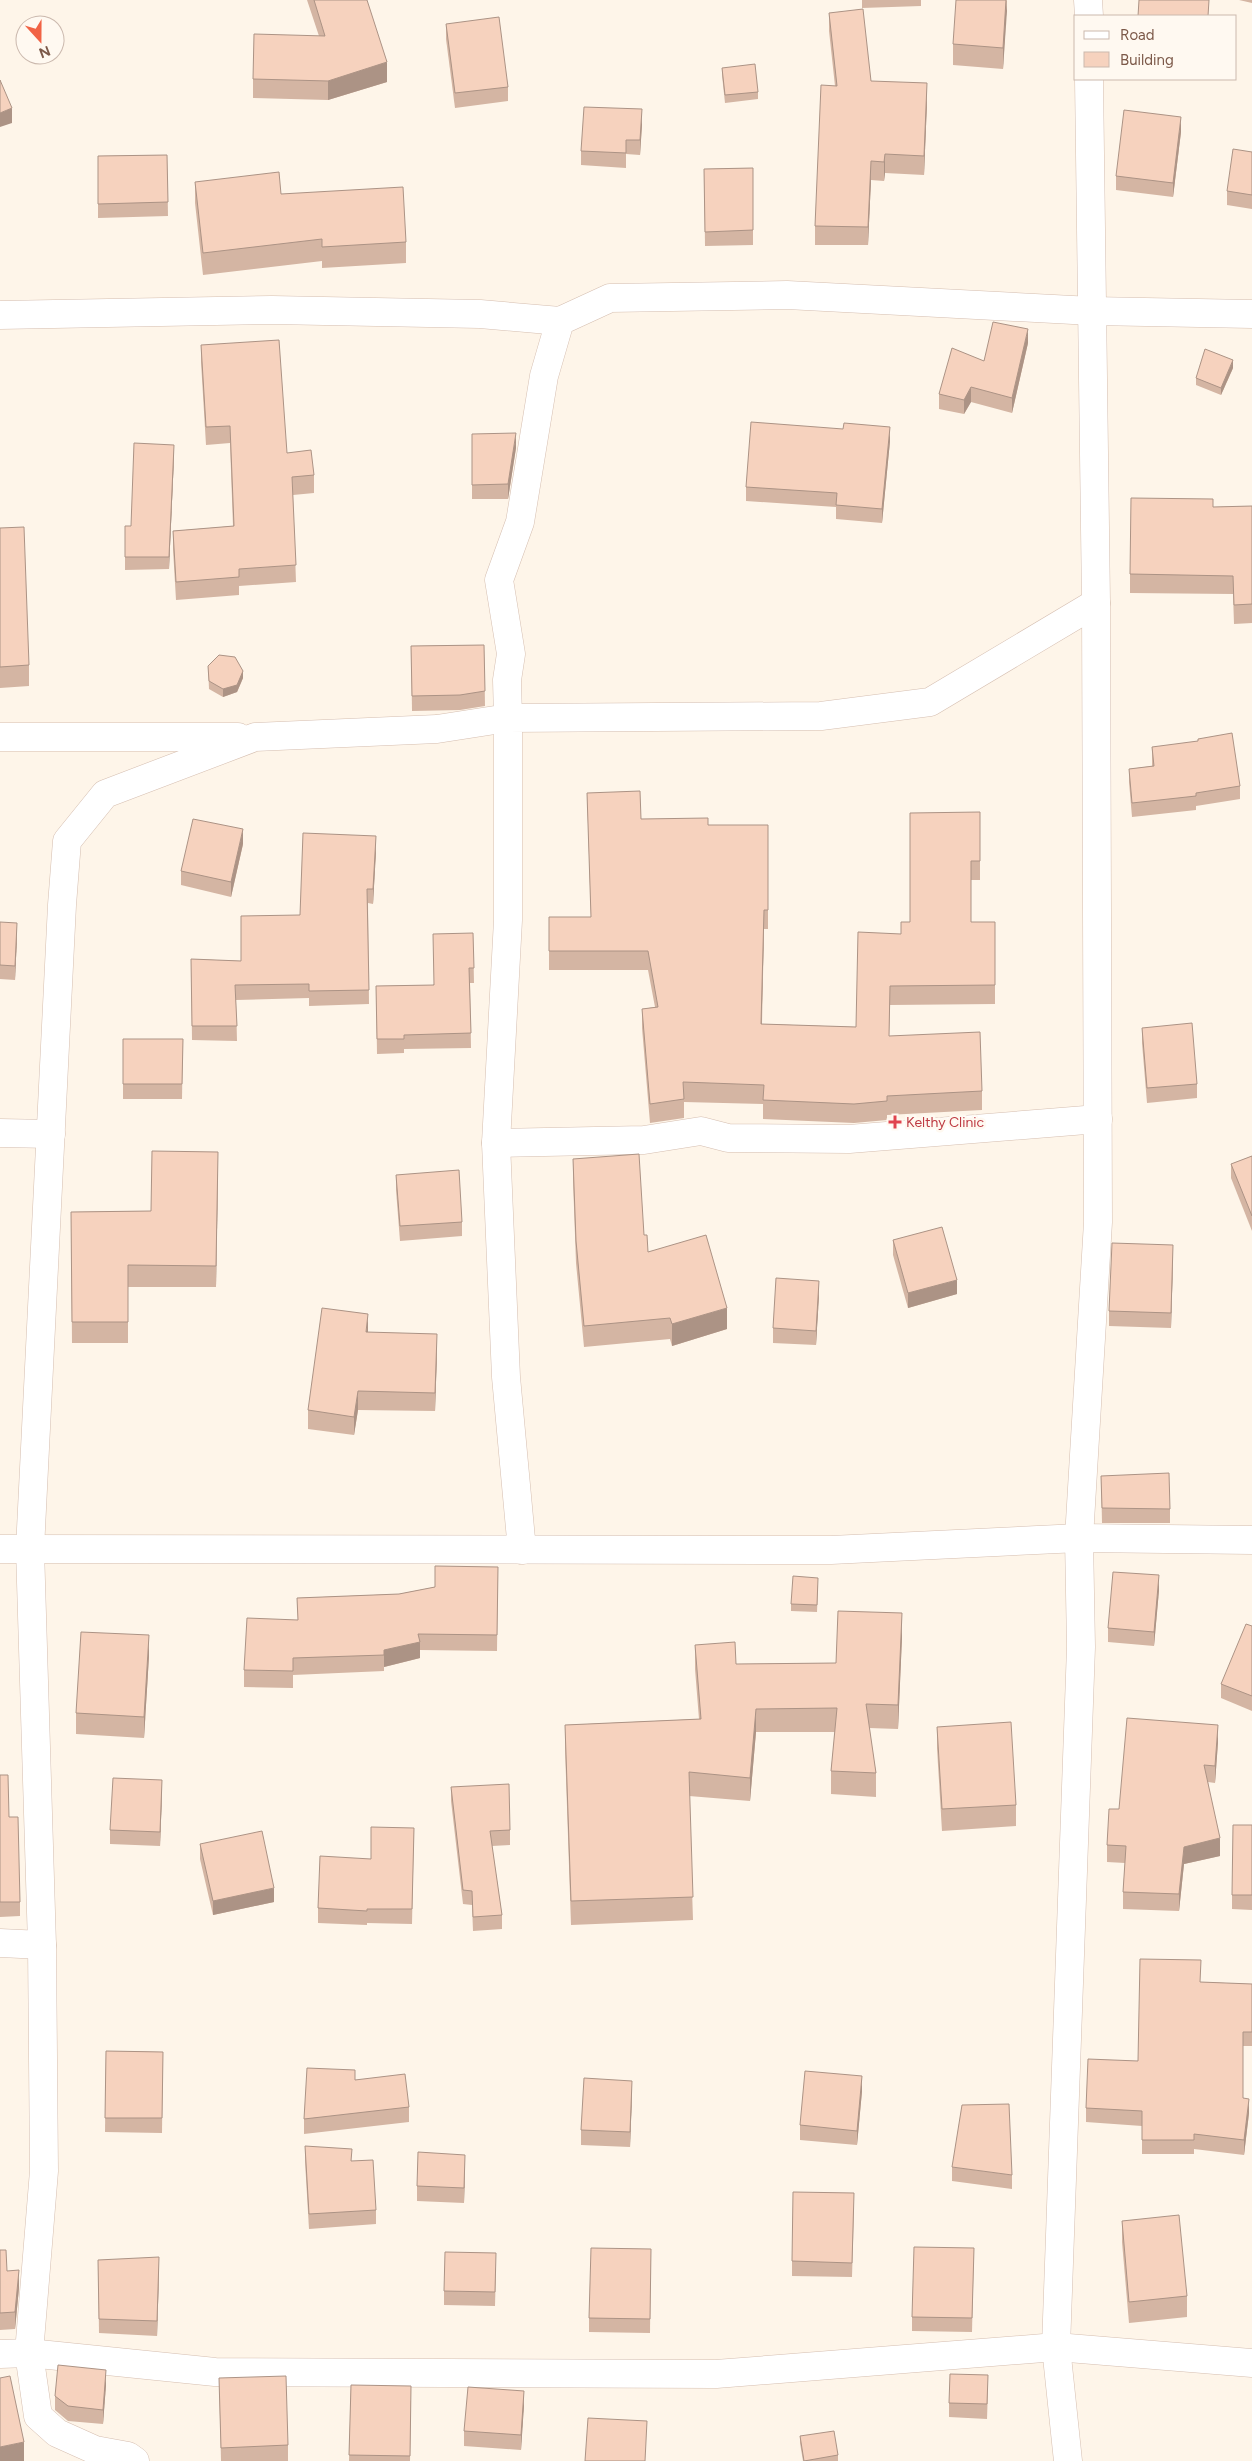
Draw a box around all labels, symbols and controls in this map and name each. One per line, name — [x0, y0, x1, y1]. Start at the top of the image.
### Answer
north arrow — [15, 15, 65, 65]
legend — [1074, 15, 1237, 80]
text: Road — [1120, 26, 1155, 44]
text: N — [36, 42, 53, 62]
text: Building — [1120, 51, 1174, 69]
place label: Kelthy Clinic — [906, 1114, 984, 1131]
marker: Kelthy Clinic — [888, 1115, 902, 1129]

